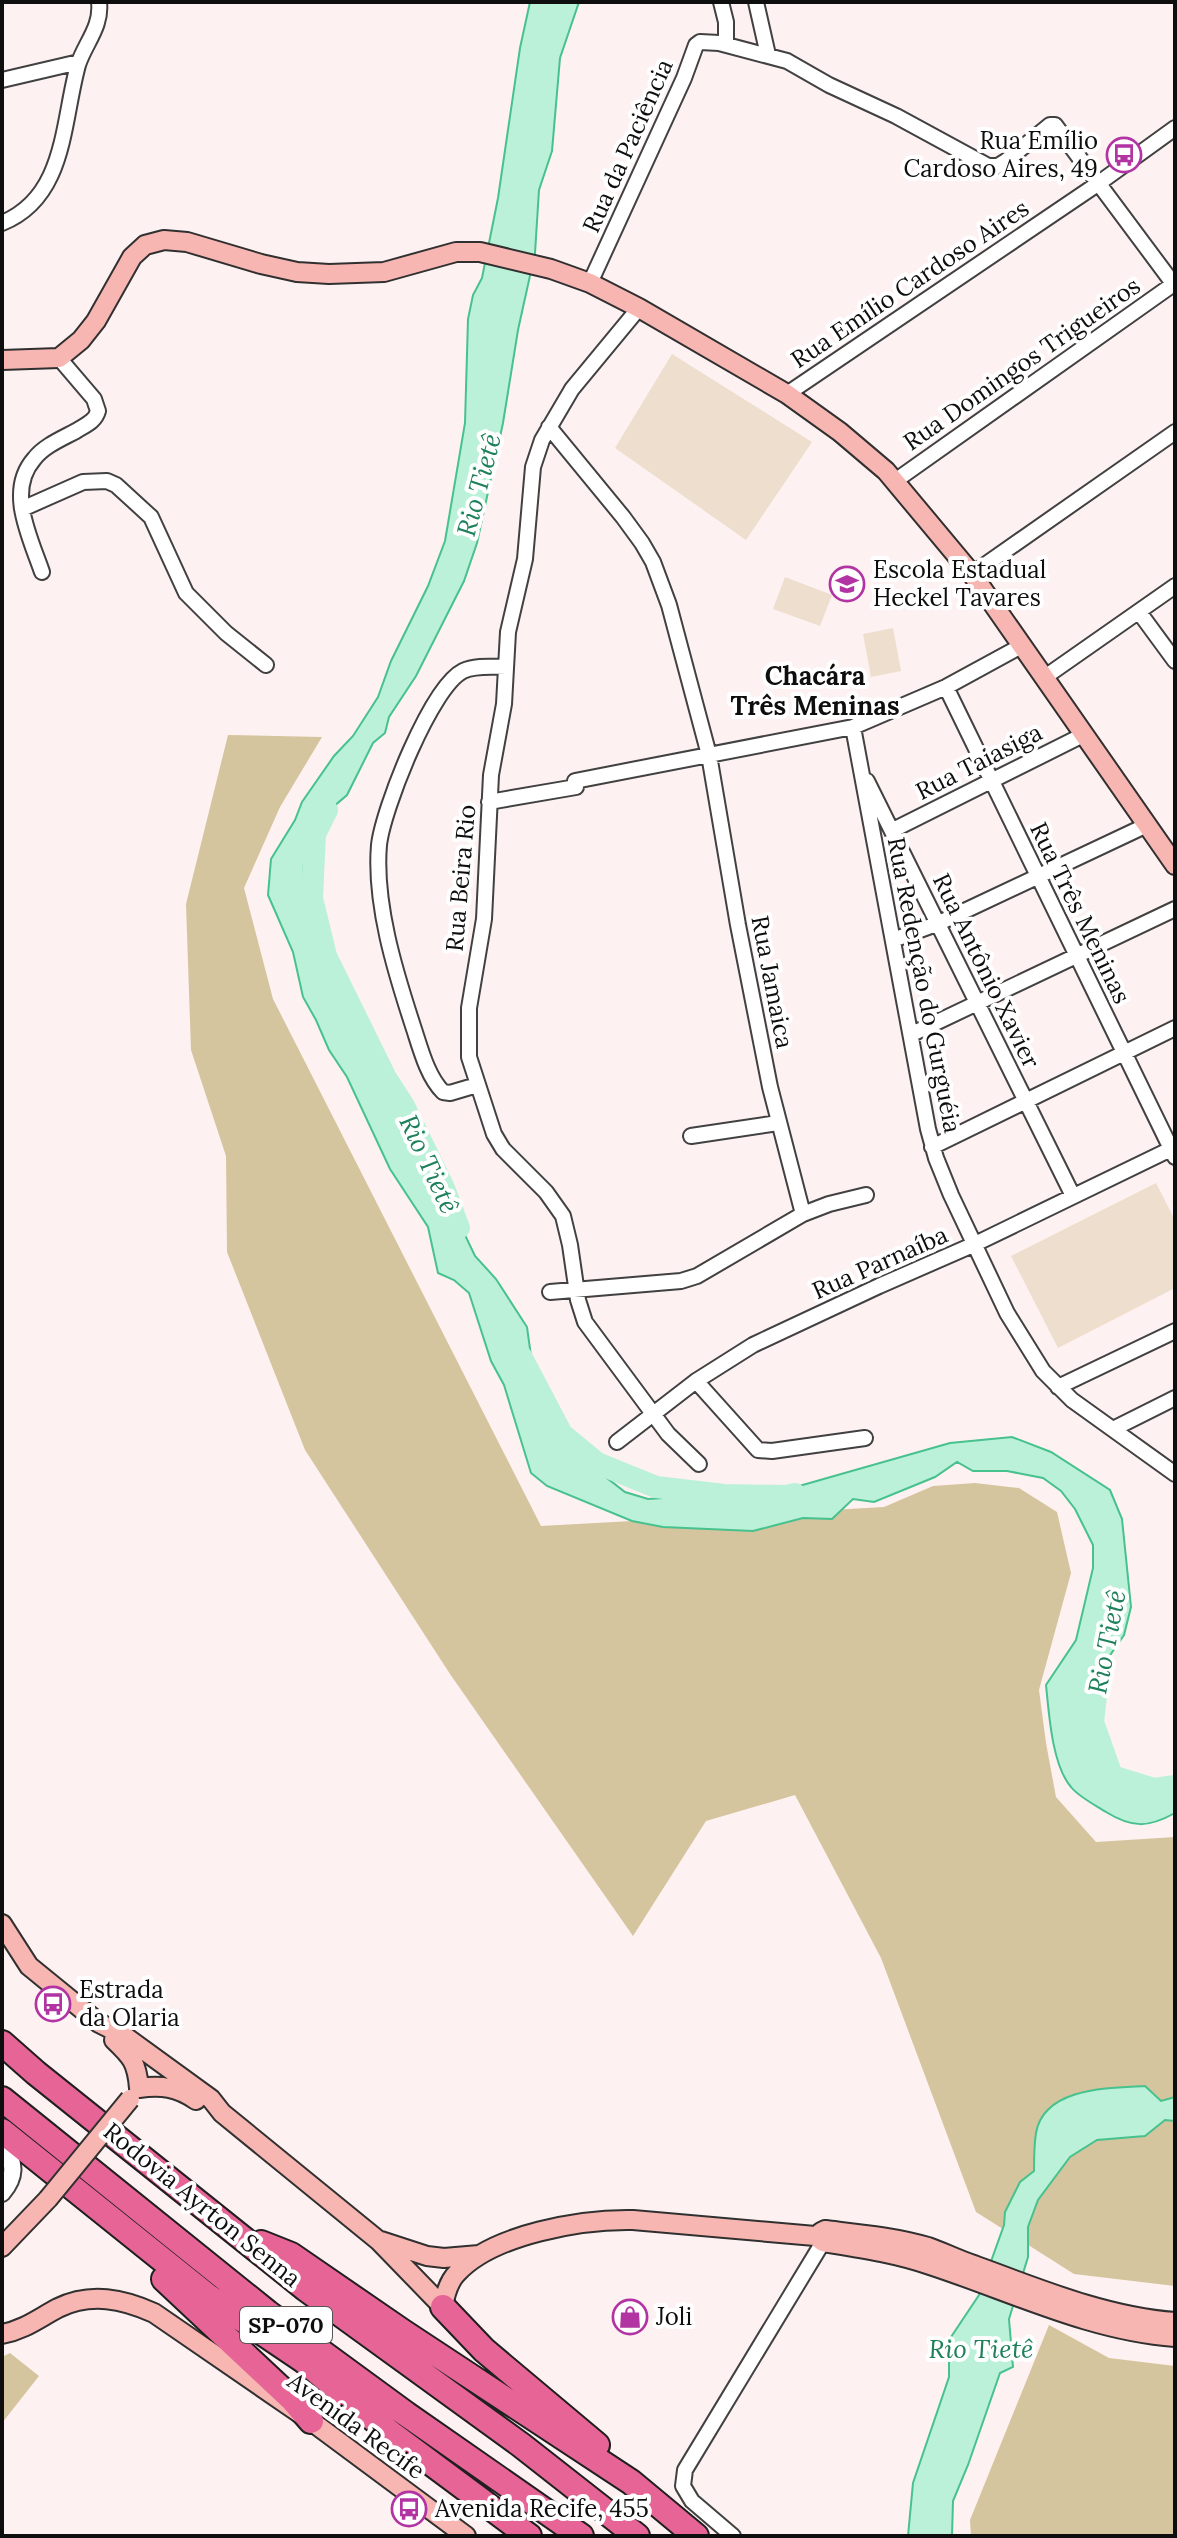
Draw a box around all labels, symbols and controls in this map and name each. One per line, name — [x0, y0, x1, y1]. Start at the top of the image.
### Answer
street label: Rua da Paciência — [575, 54, 680, 237]
place label: Rua Emílio Cardoso Aires, 49 — [903, 125, 1098, 184]
bus stop icon: Rua Emílio Cardoso Aires, 49 — [1105, 136, 1143, 174]
street label: Rua Emílio Cardoso Aires — [785, 192, 1035, 375]
street label: Rua Domingos Trigueiros — [897, 270, 1146, 457]
water label: Rio Tietê — [449, 430, 508, 540]
place label: Escola Estadual Heckel Tavares — [873, 554, 1046, 613]
school or university icon: Escola Estadual Heckel Tavares — [828, 565, 866, 603]
district label: Chacára Três Meninas — [730, 659, 900, 722]
street label: Rua Taiasiga — [910, 716, 1047, 807]
street label: Rua Beira Rio — [439, 803, 482, 953]
street label: Rua Três Meninas — [1023, 817, 1138, 1009]
street label: Rua Redenção do Gurguéia — [881, 834, 968, 1135]
street label: Rua Antônio Xavier — [926, 868, 1047, 1074]
street label: Rua Jamaica — [744, 913, 801, 1051]
water label: Rio Tietê — [392, 1109, 467, 1218]
street label: Rua Parnaíba — [807, 1219, 952, 1306]
water label: Rio Tietê — [1080, 1587, 1133, 1697]
place label: Estrada da Olaria — [79, 1974, 180, 2033]
bus stop icon: Estrada da Olaria — [34, 1985, 72, 2023]
street label: Rodovia Ayrton Senna — [97, 2115, 307, 2294]
shop icon: Joli — [611, 2298, 649, 2336]
place label: Joli — [655, 2301, 692, 2332]
road number: SP-070 — [240, 2307, 332, 2343]
water label: Rio Tietê — [928, 2332, 1034, 2365]
street label: Avenida Recife — [281, 2365, 431, 2486]
bus stop icon: Avenida Recife, 455 — [390, 2490, 428, 2528]
place label: Avenida Recife, 455 — [434, 2493, 649, 2524]

